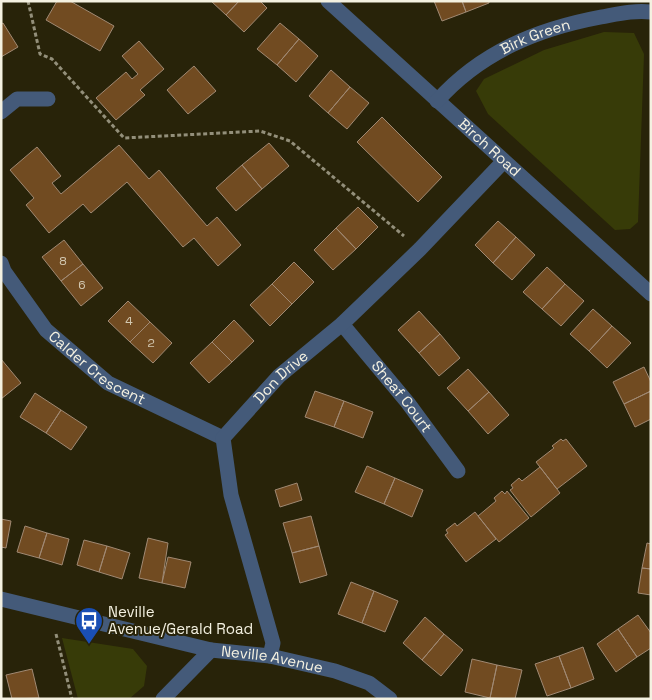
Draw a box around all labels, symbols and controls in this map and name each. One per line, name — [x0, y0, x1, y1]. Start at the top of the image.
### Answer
street label: Birk Green — [497, 14, 572, 58]
street label: Birch Road — [455, 114, 525, 180]
house number: 8 — [59, 253, 67, 269]
house number: 6 — [78, 277, 86, 293]
house number: 4 — [125, 313, 133, 329]
street label: Calder Crescent — [45, 326, 149, 409]
house number: 2 — [147, 335, 155, 351]
street label: Don Drive — [249, 346, 312, 407]
street label: Sheaf Court — [368, 356, 436, 436]
place label: Neville Avenue/Gerald Road — [108, 602, 253, 638]
bus stop icon: Neville Avenue/Gerald Road — [74, 606, 104, 645]
street label: Neville Avenue — [220, 641, 325, 677]

